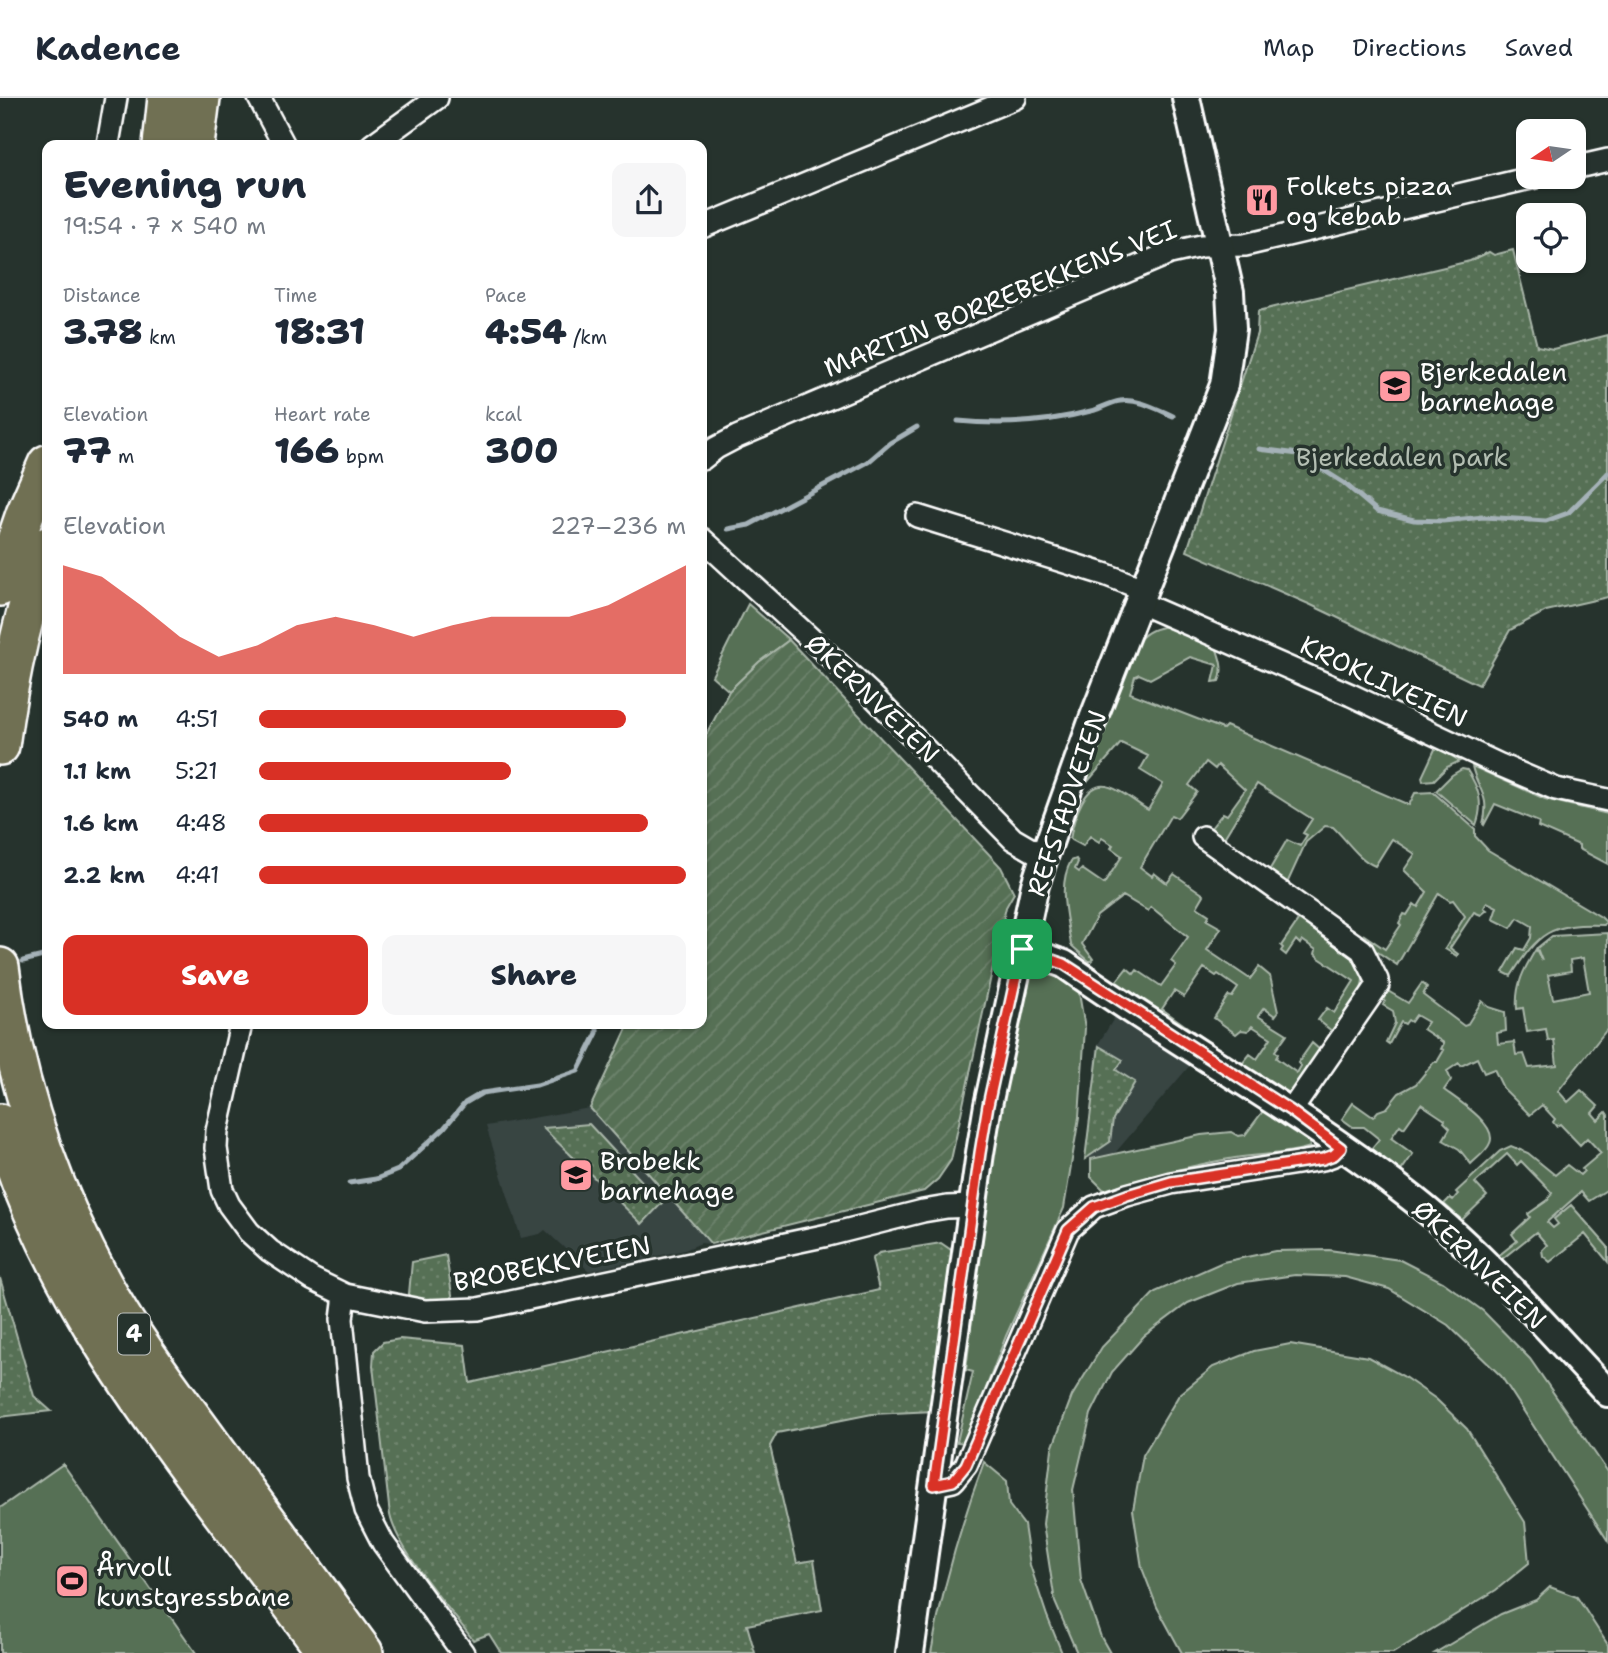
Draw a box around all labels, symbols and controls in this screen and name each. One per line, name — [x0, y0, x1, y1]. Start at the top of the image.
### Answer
text: Kadence — [35, 26, 181, 71]
text: Map — [1263, 32, 1314, 64]
text: Directions — [1352, 32, 1467, 64]
text: Saved — [1505, 32, 1573, 64]
north arrow — [1516, 119, 1586, 189]
map controls — [1516, 119, 1586, 273]
text: Evening run — [63, 159, 306, 210]
button: share — [612, 163, 686, 237]
place label: Folkets pizza og kebab — [1286, 168, 1452, 233]
restaurant icon: Folkets pizza og kebab — [1243, 181, 1281, 219]
button: locate — [1516, 203, 1586, 273]
text: 19:54 · 7 × 540 m — [63, 211, 266, 241]
street label: MARTIN BORREBEKKENS VEI — [818, 211, 1182, 385]
text: Distance — [63, 283, 141, 308]
text: Time — [274, 283, 318, 308]
text: Pace — [485, 283, 527, 308]
text: 3.78 — [63, 308, 142, 355]
text: 18:31 — [274, 308, 365, 355]
text: 4:54 — [485, 308, 567, 355]
text: km — [142, 325, 176, 350]
text: /km — [567, 325, 607, 350]
place label: Bjerkedalen barnehage — [1420, 354, 1567, 419]
school or university icon: Bjerkedalen barnehage — [1376, 367, 1414, 405]
text: Elevation — [63, 402, 148, 427]
text: Heart rate — [274, 402, 371, 427]
text: kcal — [485, 402, 522, 427]
text: 77 — [63, 427, 111, 474]
text: 166 — [274, 427, 339, 474]
text: 300 — [485, 427, 559, 474]
park label: Bjerkedalen park — [1296, 439, 1508, 474]
text: m — [111, 444, 134, 469]
text: bpm — [339, 444, 384, 469]
text: Elevation — [63, 511, 166, 541]
text: 227–236 m — [550, 511, 686, 541]
street label: ØKERNVEIEN — [799, 625, 947, 771]
street label: KROKLIVEIEN — [1295, 627, 1473, 735]
text: 540 m — [63, 704, 138, 734]
text: 4:51 — [175, 704, 219, 734]
street label: REFSTADVEIEN — [1018, 705, 1114, 901]
text: 1.1 km — [63, 756, 131, 786]
text: 5:21 — [175, 756, 218, 786]
text: 1.6 km — [63, 808, 138, 838]
text: 4:48 — [175, 808, 227, 838]
text: 2.2 km — [63, 860, 145, 890]
text: 4:41 — [175, 860, 220, 890]
pin — [992, 919, 1052, 979]
icon: arrive — [1003, 930, 1041, 968]
button: Save — [63, 935, 368, 1015]
button: Share — [382, 935, 686, 1015]
place label: Brobekk barnehage — [600, 1143, 735, 1208]
school or university icon: Brobekk barnehage — [557, 1156, 595, 1194]
street label: ØKERNVEIEN — [1406, 1191, 1554, 1337]
street label: BROBEKKVEIEN — [450, 1227, 654, 1299]
road number: 4 — [118, 1314, 150, 1354]
place label: Årvoll kunstgressbane — [96, 1549, 291, 1614]
sports icon: Årvoll kunstgressbane — [53, 1562, 91, 1600]

